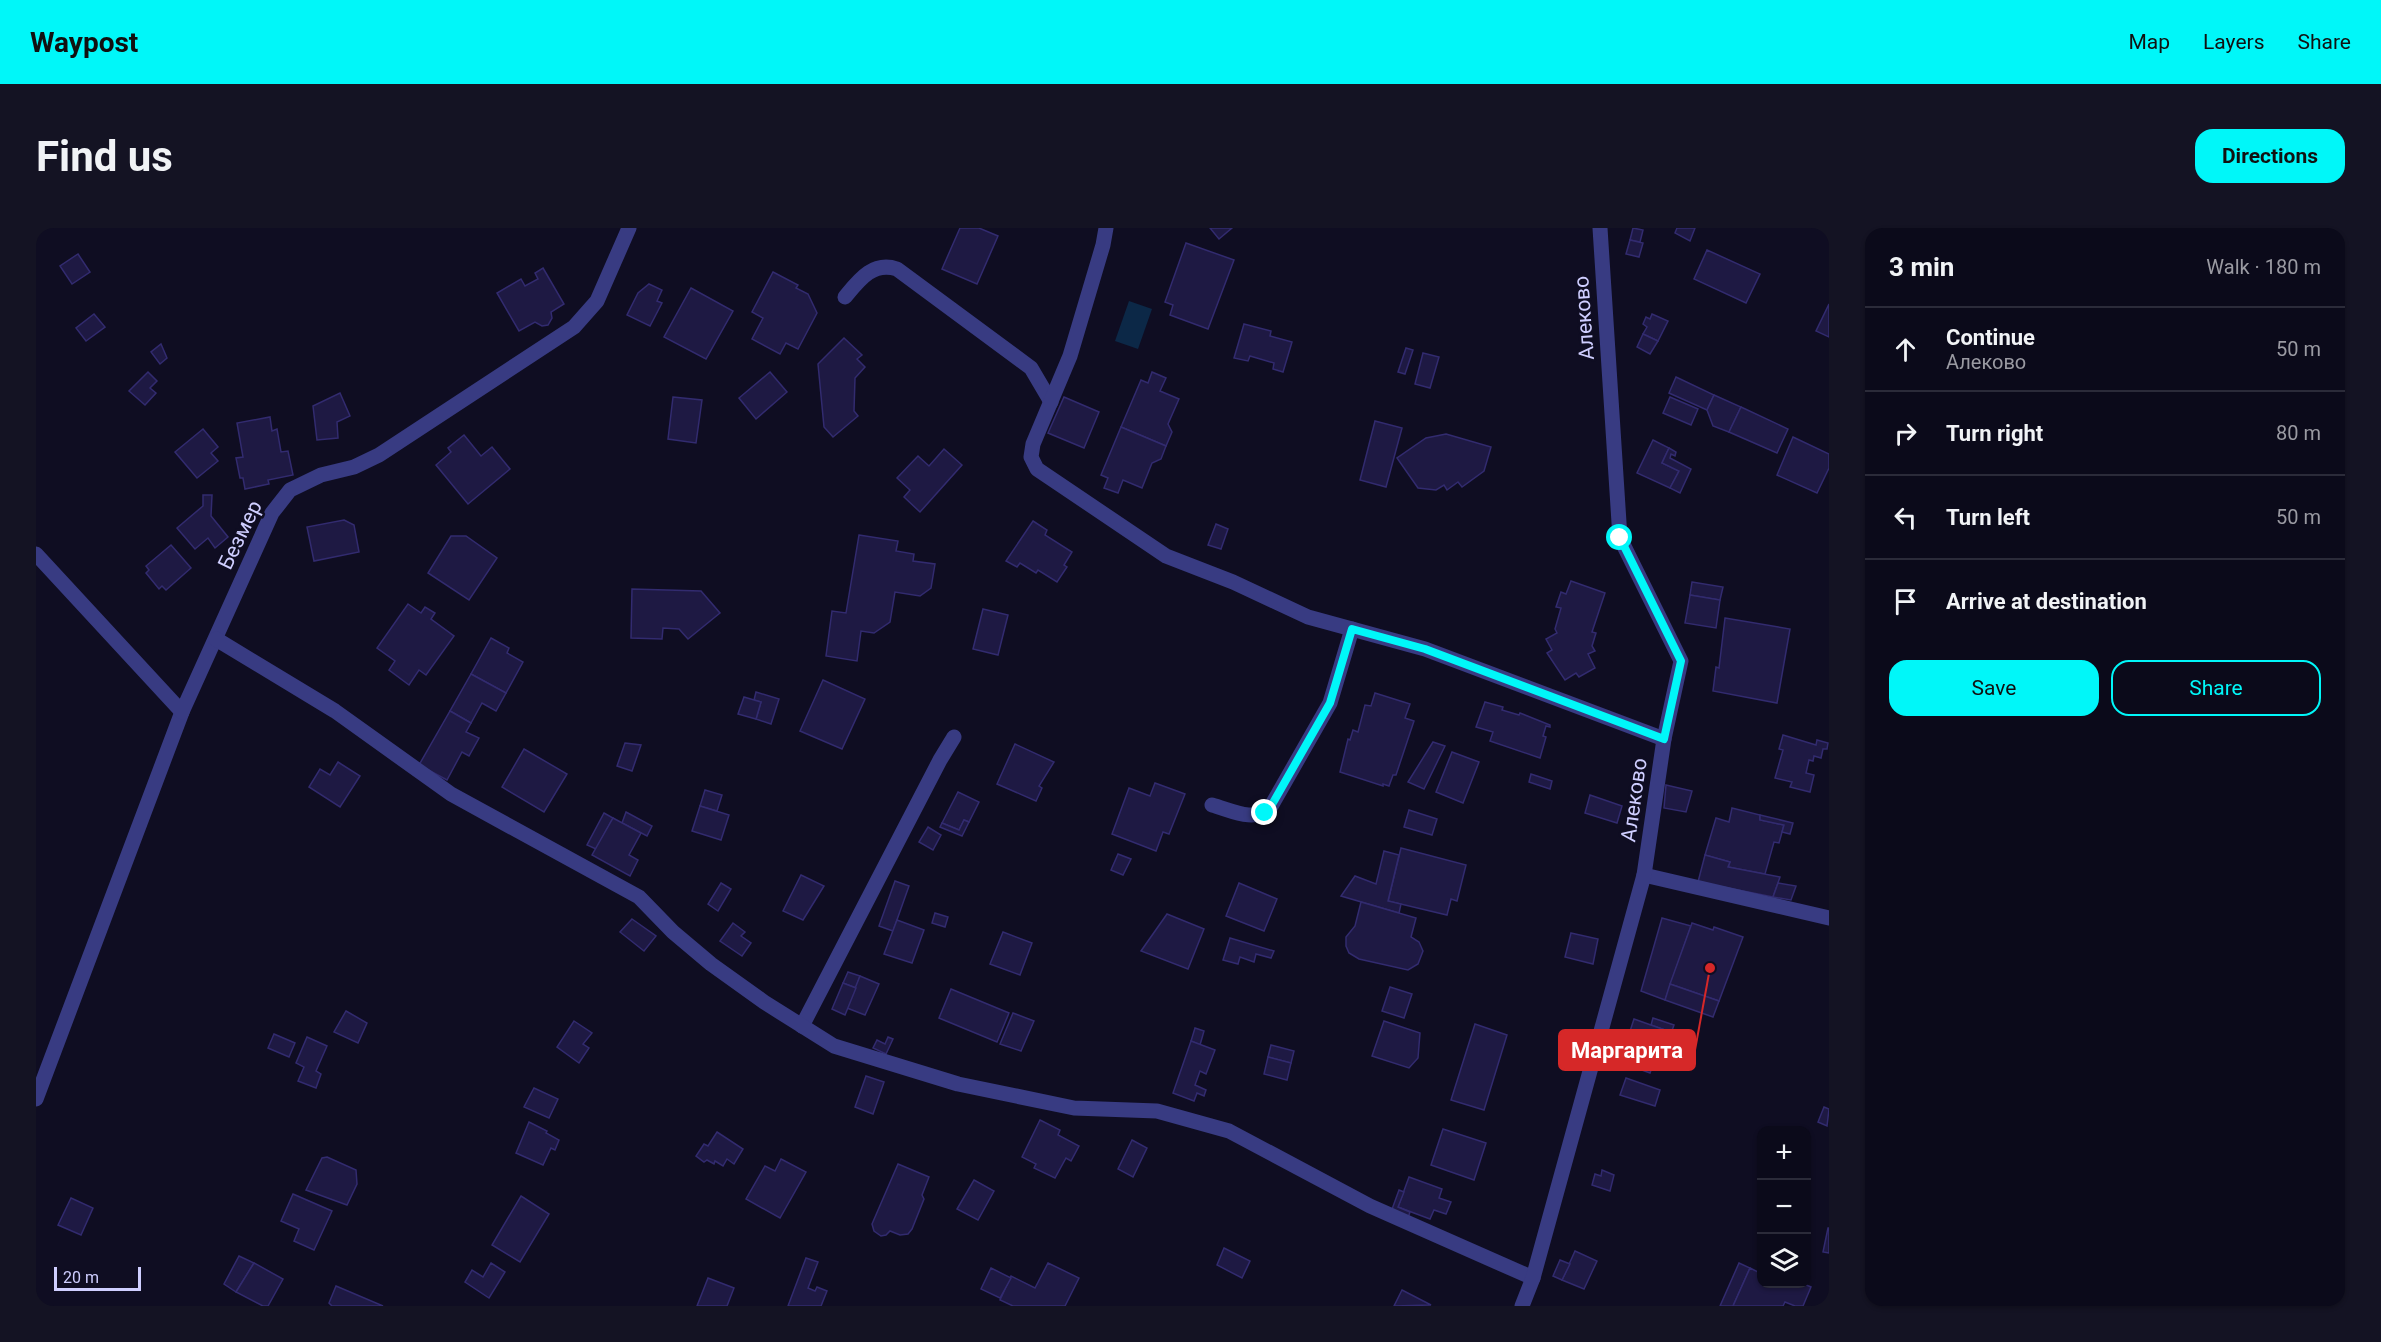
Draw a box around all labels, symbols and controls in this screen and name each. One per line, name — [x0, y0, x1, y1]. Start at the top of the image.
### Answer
text: Waypost — [30, 26, 138, 59]
text: Map — [2128, 30, 2170, 54]
text: Layers — [2203, 30, 2264, 54]
text: Share — [2297, 30, 2351, 54]
button: Directions — [2195, 129, 2345, 183]
text: Find us — [36, 132, 173, 181]
text: 3 min — [1889, 252, 1954, 282]
text: Walk · 180 m — [2206, 255, 2321, 279]
street label: Алеково — [1569, 275, 1599, 361]
text: Continue — [1946, 325, 2035, 350]
icon: ahead — [1889, 333, 1922, 366]
text: 50 m — [2276, 337, 2321, 361]
text: Алеково — [1946, 350, 2026, 374]
icon: right — [1889, 417, 1922, 450]
text: Turn right — [1946, 421, 2043, 446]
text: 80 m — [2276, 421, 2321, 445]
street label: Безмер — [213, 497, 267, 573]
icon: left — [1889, 501, 1922, 534]
text: Turn left — [1946, 505, 2030, 530]
text: 50 m — [2276, 505, 2321, 529]
route start — [1606, 524, 1632, 550]
icon: arrive — [1889, 585, 1922, 618]
text: Arrive at destination — [1946, 589, 2147, 614]
button: Save — [1889, 660, 2099, 716]
button: Share — [2111, 660, 2321, 716]
street label: Алеково — [1616, 757, 1652, 843]
route end — [1251, 799, 1277, 825]
callout: Маргарита — [1559, 1030, 1695, 1070]
text: Маргарита — [1571, 1038, 1683, 1063]
map controls — [1757, 1126, 1811, 1288]
button: + — [1757, 1126, 1811, 1180]
button: − — [1757, 1180, 1811, 1234]
button: layers — [1757, 1234, 1811, 1288]
scale bar — [54, 1264, 141, 1292]
text: 20 m — [63, 1268, 99, 1287]

